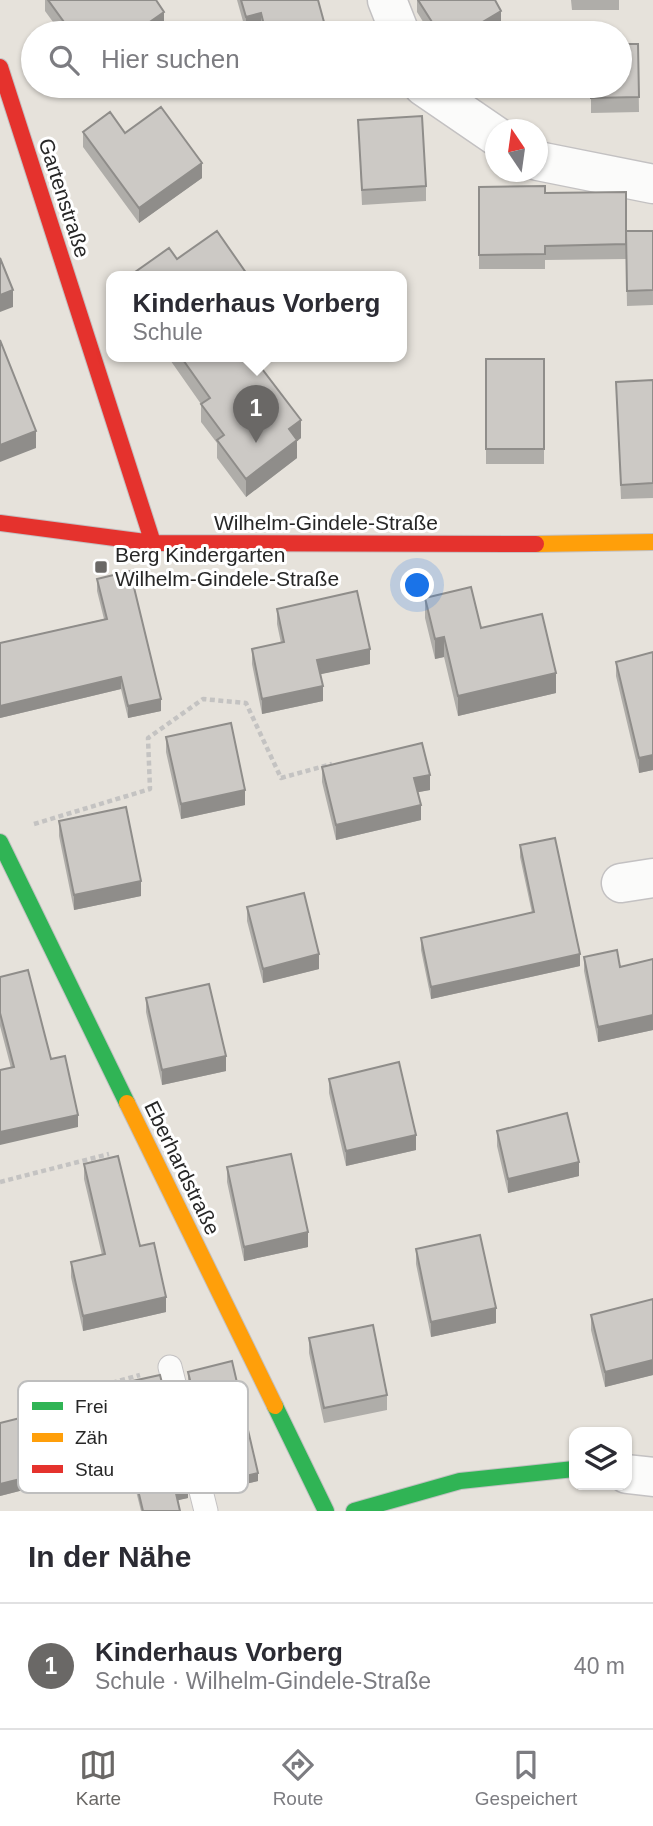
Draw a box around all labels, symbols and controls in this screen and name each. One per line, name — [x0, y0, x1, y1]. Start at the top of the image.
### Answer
search box — [21, 21, 632, 98]
icon: search — [45, 41, 83, 79]
text: Hier suchen — [101, 44, 240, 74]
north arrow — [485, 119, 548, 182]
street label: Gartenstraße — [34, 135, 95, 260]
popup — [106, 271, 407, 362]
text: Kinderhaus Vorberg — [132, 288, 381, 318]
text: Schule — [132, 319, 203, 345]
pin: 1 — [233, 385, 279, 443]
street label: Wilhelm-Gindele-Straße — [214, 511, 438, 534]
place label: Berg Kindergarten Wilhelm-Gindele-Straße — [115, 543, 339, 590]
marker: Berg Kindergarten Wilhelm-Gindele-Straße — [93, 559, 109, 575]
your location — [400, 568, 434, 602]
street label: Eberhardstraße — [140, 1097, 225, 1238]
legend — [18, 1381, 248, 1493]
text: Frei — [75, 1396, 108, 1417]
text: Zäh — [75, 1427, 108, 1448]
map controls — [569, 1427, 632, 1490]
button: layers — [569, 1427, 632, 1490]
text: Stau — [75, 1459, 114, 1480]
text: In der Nähe — [28, 1540, 191, 1573]
text: Kinderhaus Vorberg — [95, 1637, 343, 1667]
text: 1 — [45, 1653, 57, 1679]
text: 40 m — [574, 1653, 625, 1679]
text: Schule · Wilhelm-Gindele-Straße — [95, 1668, 431, 1694]
tab: Karte — [76, 1746, 121, 1810]
tab: Route — [273, 1746, 323, 1810]
tab: Gespeichert — [475, 1746, 577, 1810]

